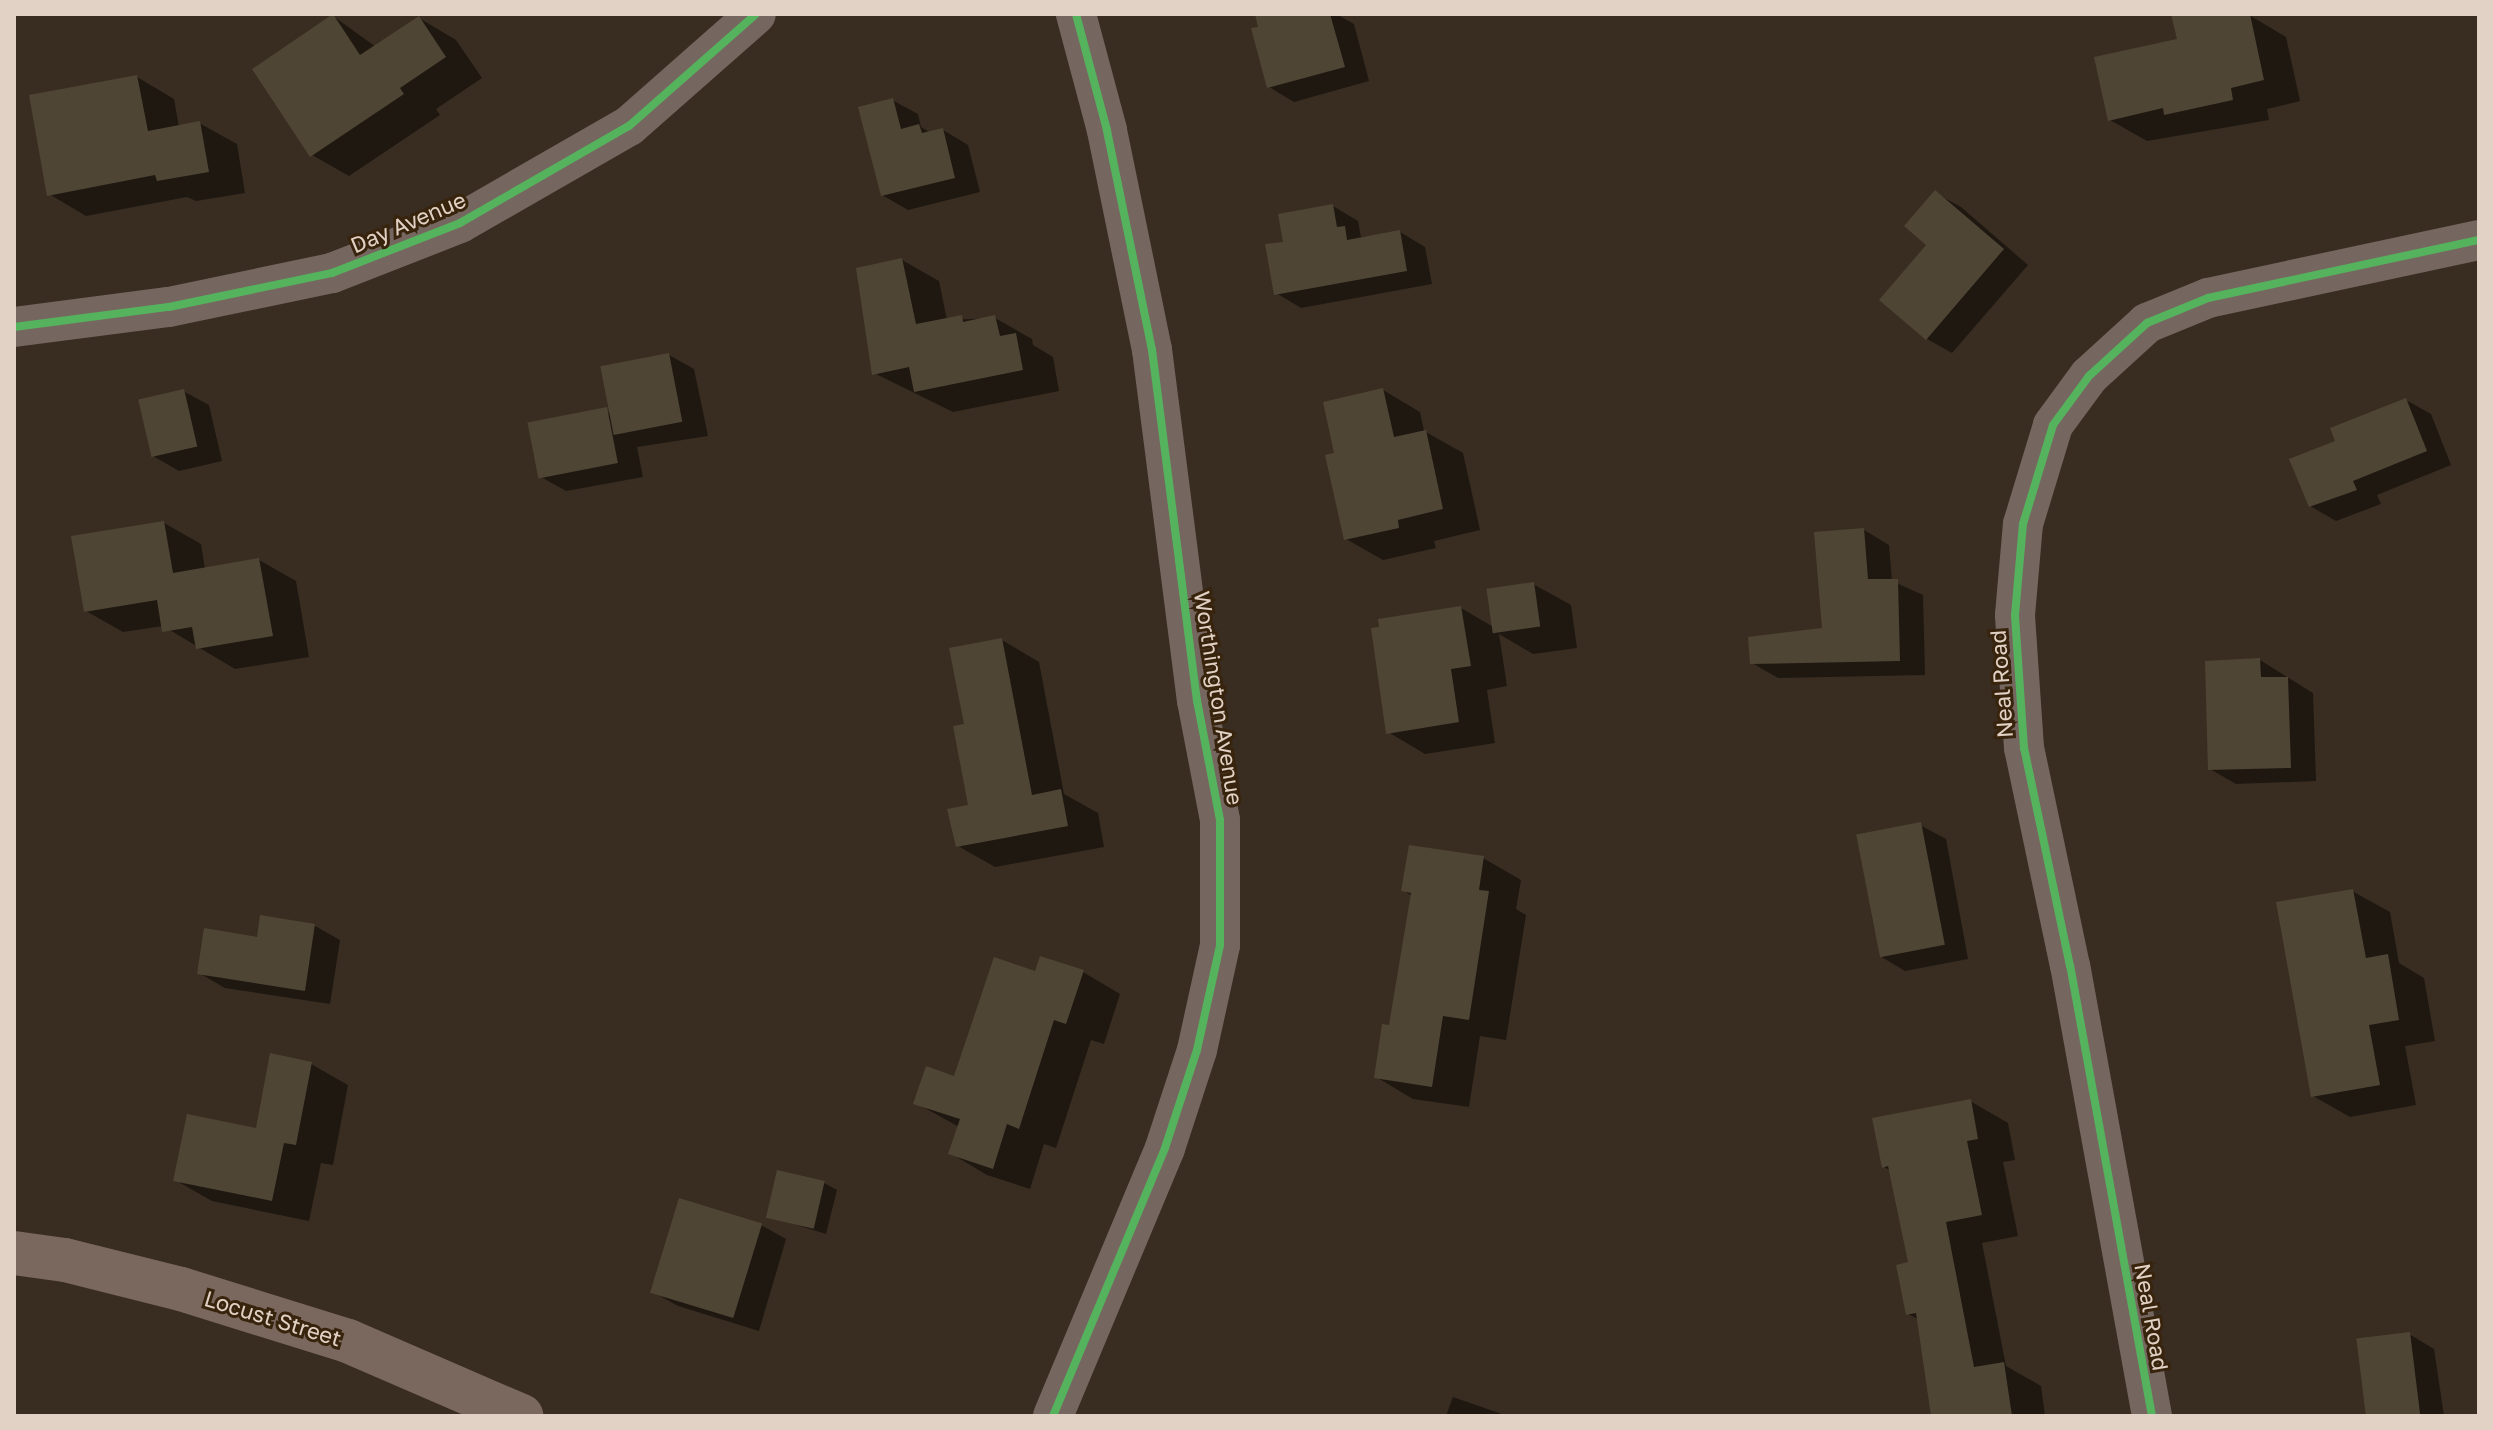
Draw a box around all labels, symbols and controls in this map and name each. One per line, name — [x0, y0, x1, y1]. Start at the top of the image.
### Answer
street label: Day Avenue — [346, 186, 470, 258]
street label: Worthington Avenue — [1189, 589, 1249, 807]
street label: Neal Road — [1984, 629, 2018, 739]
street label: Neal Road — [2130, 1261, 2174, 1373]
street label: Locust Street — [201, 1285, 345, 1351]

